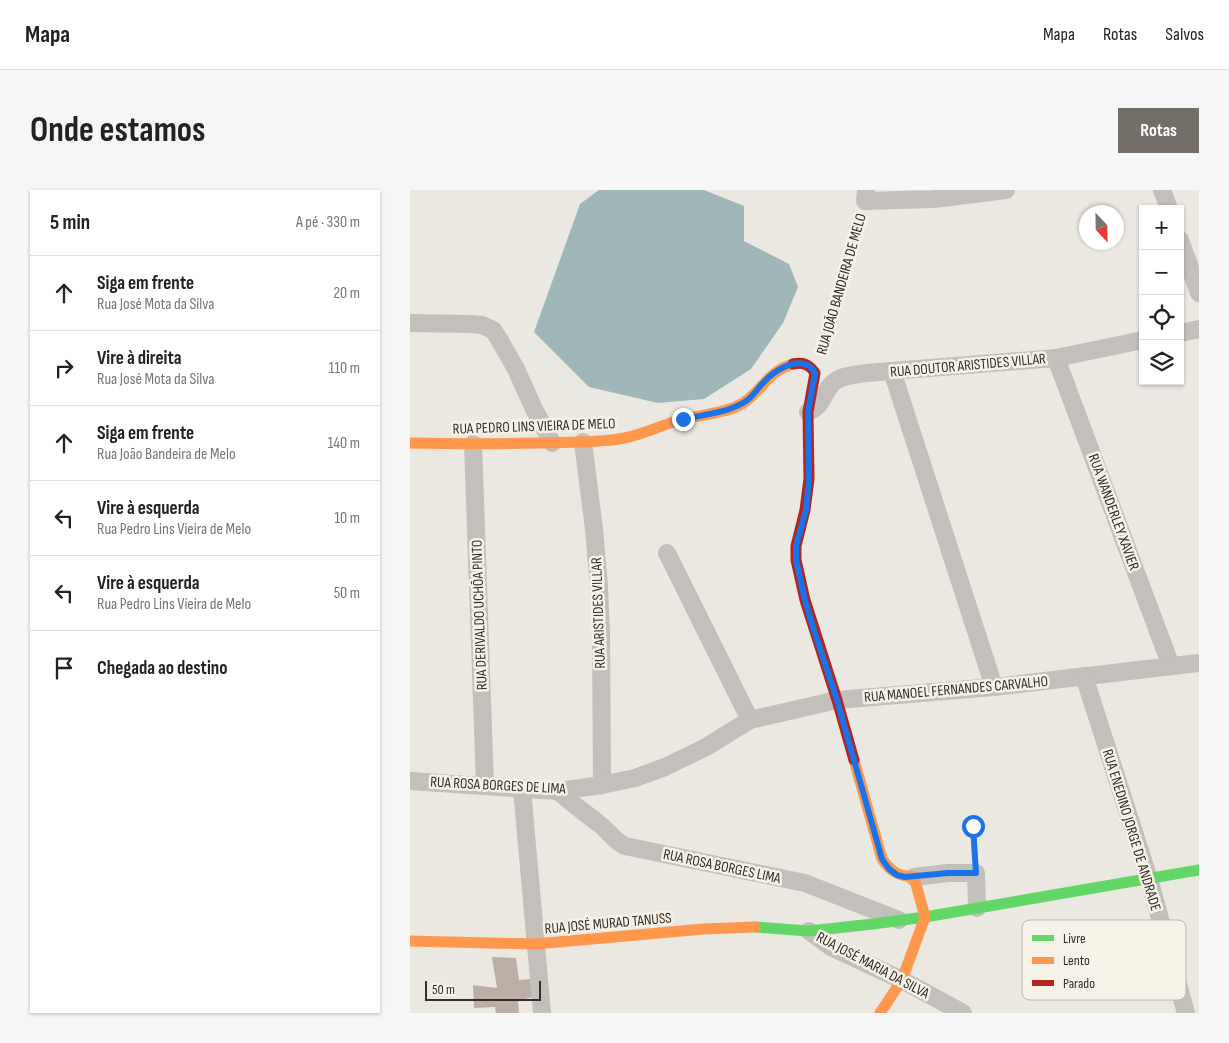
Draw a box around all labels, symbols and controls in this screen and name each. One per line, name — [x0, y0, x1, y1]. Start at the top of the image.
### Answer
text: Mapa — [25, 20, 70, 49]
text: Mapa — [1043, 24, 1075, 45]
text: Rotas — [1103, 24, 1137, 45]
text: Salvos — [1165, 24, 1204, 45]
button: Rotas — [1118, 108, 1199, 153]
text: Onde estamos — [30, 109, 206, 152]
north arrow — [1079, 205, 1124, 250]
map controls — [1139, 205, 1184, 385]
button: + — [1139, 205, 1184, 250]
text: 5 min — [50, 210, 90, 235]
street label: RUA JOÃO BANDEIRA DE MELO — [812, 211, 871, 357]
text: A pé · 330 m — [296, 213, 360, 232]
button: − — [1139, 250, 1184, 295]
text: Siga em frente — [97, 272, 194, 295]
icon: ahead — [50, 279, 78, 307]
text: 20 m — [333, 284, 360, 303]
text: Rua José Mota da Silva — [97, 295, 214, 314]
button: locate — [1139, 295, 1184, 340]
button: layers — [1139, 340, 1184, 385]
text: Vire à direita — [97, 347, 181, 370]
street label: RUA DOUTOR ARISTIDES VILLAR — [889, 349, 1047, 382]
icon: right — [50, 354, 78, 382]
text: 110 m — [329, 359, 360, 378]
text: Rua José Mota da Silva — [97, 370, 214, 389]
route end — [672, 408, 695, 431]
street label: RUA PEDRO LINS VIEIRA DE MELO — [452, 414, 616, 439]
text: Siga em frente — [97, 422, 194, 445]
icon: ahead — [50, 429, 78, 457]
text: 140 m — [328, 434, 360, 453]
text: Rua João Bandeira de Melo — [97, 445, 236, 464]
street label: RUA WANDERLEY XAVIER — [1084, 451, 1143, 573]
text: Vire à esquerda — [97, 497, 199, 520]
icon: left — [50, 504, 78, 532]
text: 10 m — [334, 509, 360, 528]
text: Rua Pedro Lins Vieira de Melo — [97, 520, 251, 539]
street label: RUA DERIVALDO UCHÕA PINTO — [467, 539, 492, 691]
street label: RUA ARISTIDES VILLAR — [587, 557, 610, 669]
text: Vire à esquerda — [97, 572, 199, 595]
icon: left — [50, 579, 78, 607]
text: 50 m — [334, 584, 360, 603]
text: Rua Pedro Lins Vieira de Melo — [97, 595, 251, 614]
icon: arrive — [50, 654, 78, 682]
text: Chegada ao destino — [97, 657, 227, 680]
street label: RUA MANOEL FERNANDES CARVALHO — [863, 672, 1049, 707]
street label: RUA ENEDINO JORGE DE ANDRADE — [1098, 747, 1165, 913]
street label: RUA ROSA BORGES DE LIMA — [430, 772, 567, 799]
route start — [962, 815, 985, 838]
street label: RUA ROSA BORGES LIMA — [661, 845, 783, 888]
street label: RUA JOSÉ MURAD TANUSS — [544, 908, 672, 939]
legend — [1022, 920, 1186, 1000]
street label: RUA JOSÉ MARIA DA SILVA — [813, 928, 933, 1004]
text: Livre — [1063, 930, 1086, 947]
text: Lento — [1063, 952, 1090, 969]
text: Parado — [1063, 975, 1095, 992]
scale bar — [425, 978, 541, 1001]
text: 50 m — [432, 981, 455, 998]

